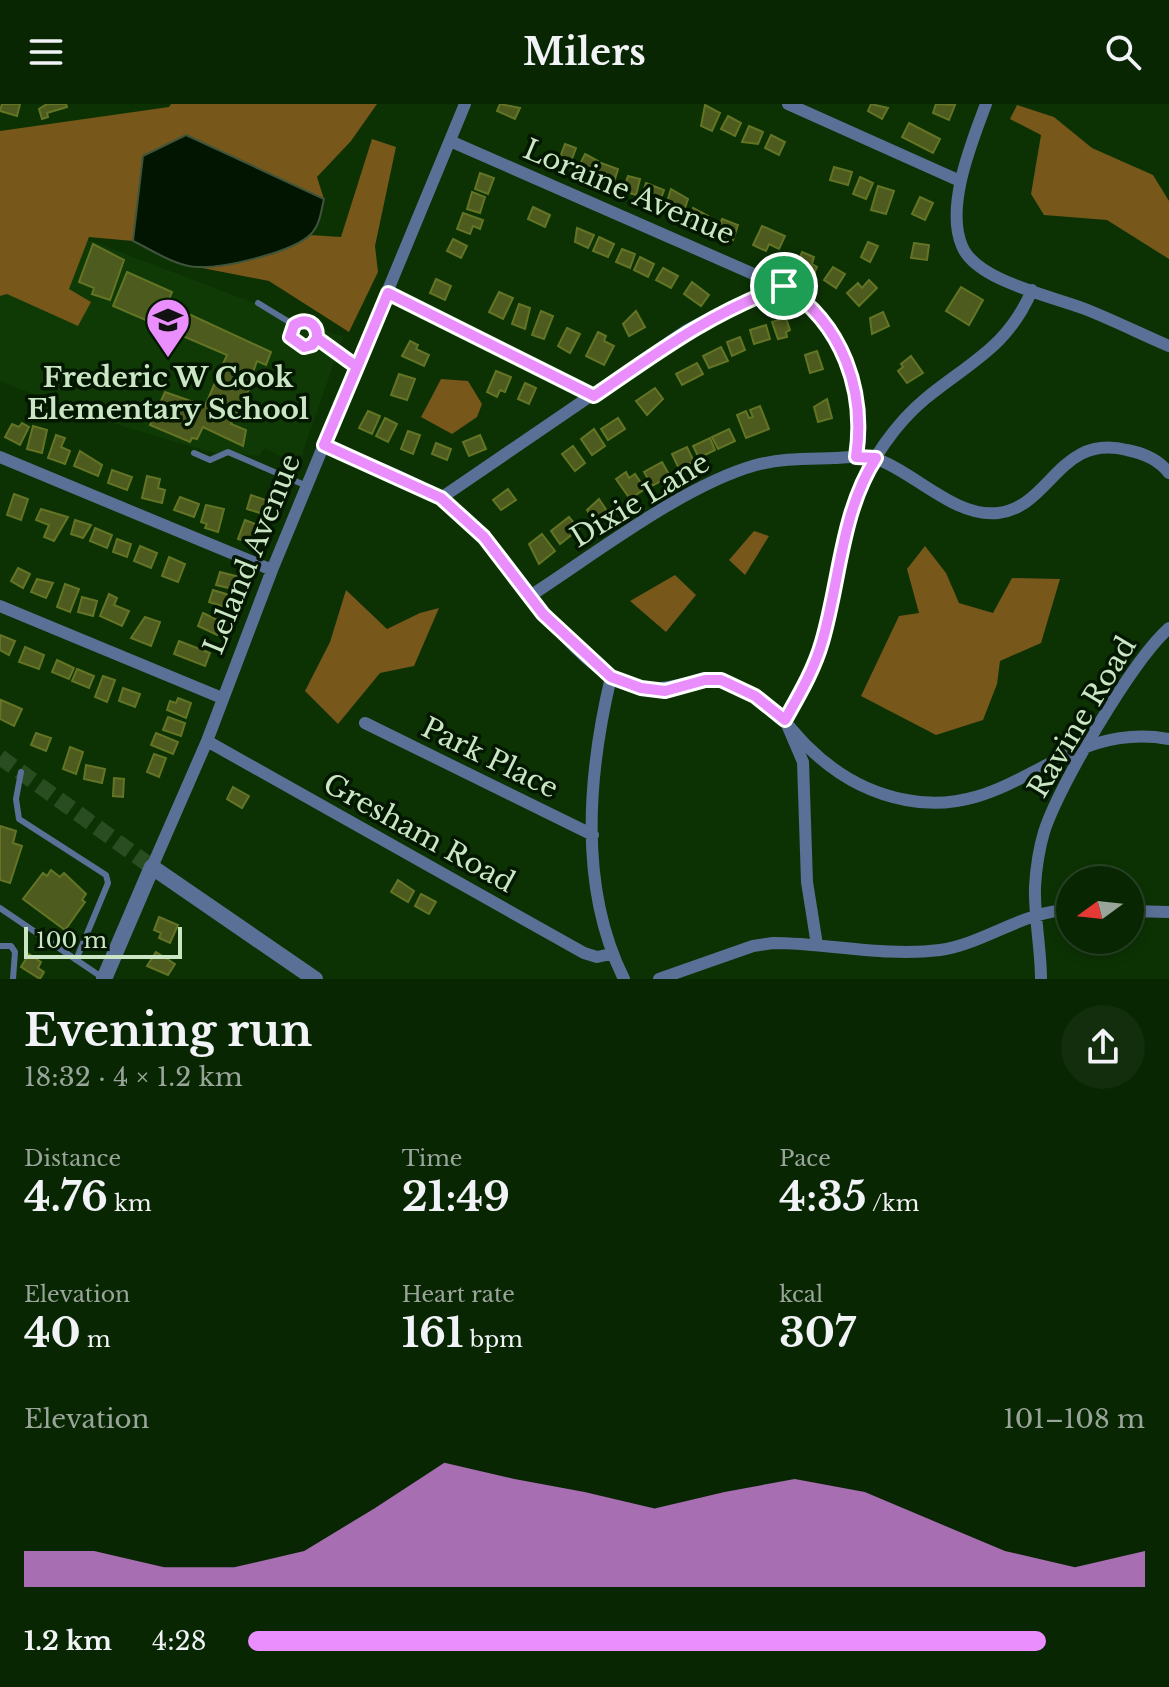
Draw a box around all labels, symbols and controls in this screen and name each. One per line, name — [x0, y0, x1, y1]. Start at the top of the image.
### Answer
icon: menu — [24, 30, 68, 74]
text: Milers — [523, 30, 646, 75]
icon: search — [1101, 30, 1145, 74]
street label: Loraine Avenue — [518, 132, 740, 252]
pin — [750, 252, 818, 320]
icon: arrive — [762, 264, 806, 308]
school or university icon: Frederic W Cook Elementary School — [144, 296, 192, 359]
place label: Frederic W Cook Elementary School — [27, 360, 309, 427]
street label: Dixie Lane — [564, 445, 716, 555]
street label: Leland Avenue — [196, 449, 308, 659]
street label: Ravine Road — [1020, 630, 1144, 804]
street label: Park Place — [416, 710, 564, 806]
street label: Gresham Road — [317, 766, 521, 900]
north arrow — [1056, 866, 1144, 954]
map controls — [1056, 866, 1144, 954]
scale bar — [24, 923, 182, 959]
text: 100 m — [36, 927, 107, 954]
text: Evening run — [24, 1003, 312, 1058]
button: share — [1061, 1005, 1145, 1089]
text: 18:32 · 4 × 1.2 km — [24, 1061, 243, 1093]
text: Distance — [24, 1145, 121, 1172]
text: Time — [402, 1145, 462, 1172]
text: Pace — [779, 1145, 831, 1172]
text: 4.76 — [24, 1172, 108, 1222]
text: 21:49 — [402, 1172, 510, 1222]
text: 4:35 — [779, 1172, 867, 1222]
text: km — [108, 1190, 152, 1217]
text: /km — [867, 1190, 919, 1217]
text: Elevation — [24, 1281, 130, 1308]
text: Heart rate — [402, 1281, 515, 1308]
text: kcal — [779, 1281, 823, 1308]
text: 40 — [24, 1308, 81, 1358]
text: 161 — [402, 1308, 464, 1358]
text: 307 — [779, 1308, 856, 1358]
text: m — [81, 1326, 111, 1353]
text: bpm — [464, 1326, 523, 1353]
text: Elevation — [24, 1403, 150, 1435]
text: 101–108 m — [1003, 1403, 1145, 1435]
text: 1.2 km — [24, 1625, 112, 1657]
text: 4:28 — [152, 1625, 206, 1657]

